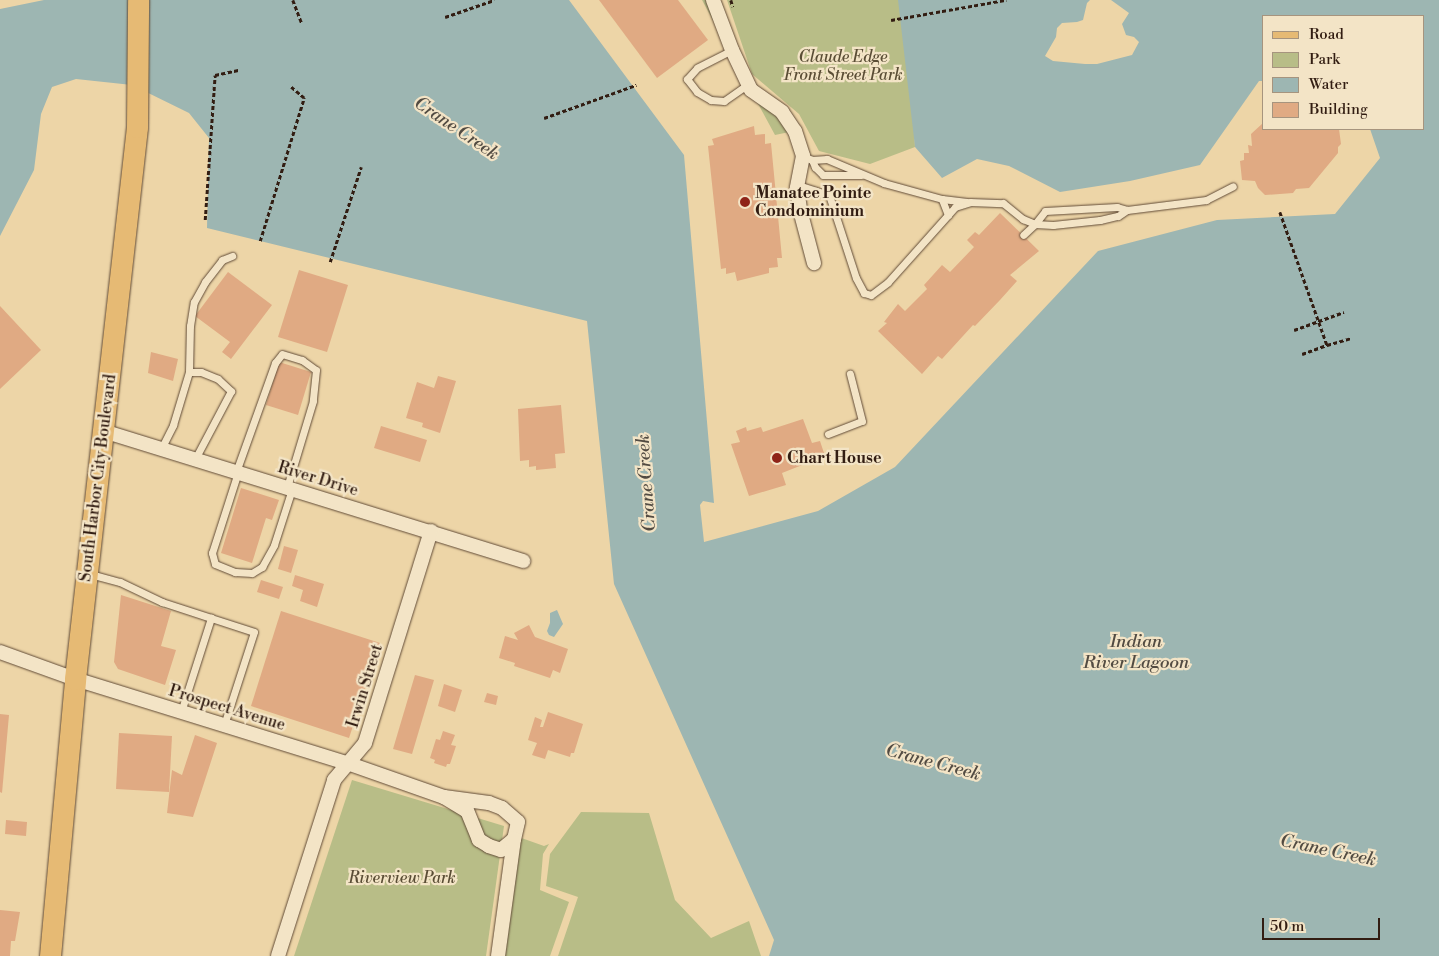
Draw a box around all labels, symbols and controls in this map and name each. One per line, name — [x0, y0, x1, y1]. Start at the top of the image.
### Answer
legend — [1262, 15, 1424, 130]
text: Road — [1309, 25, 1344, 44]
park label: Claude Edge Front Street Park — [783, 47, 903, 85]
text: Park — [1309, 50, 1340, 69]
text: Water — [1309, 75, 1348, 94]
water label: Crane Creek — [409, 93, 503, 165]
text: Building — [1309, 100, 1368, 119]
place label: Manatee Pointe Condominium — [755, 183, 871, 221]
marker: Manatee Pointe Condominium — [739, 196, 751, 208]
street label: South Harbor City Boulevard — [76, 373, 120, 583]
water label: Crane Creek — [633, 434, 661, 532]
place label: Chart House — [787, 448, 882, 468]
marker: Chart House — [771, 452, 783, 464]
street label: River Drive — [275, 458, 361, 500]
water label: Indian River Lagoon — [1083, 632, 1189, 674]
street label: Irwin Street — [343, 642, 387, 730]
street label: Prospect Avenue — [166, 681, 288, 735]
water label: Crane Creek — [883, 740, 983, 786]
water label: Crane Creek — [1278, 830, 1378, 872]
park label: Riverview Park — [348, 868, 456, 888]
scale bar — [1264, 908, 1382, 940]
text: 50 m — [1270, 917, 1304, 936]

